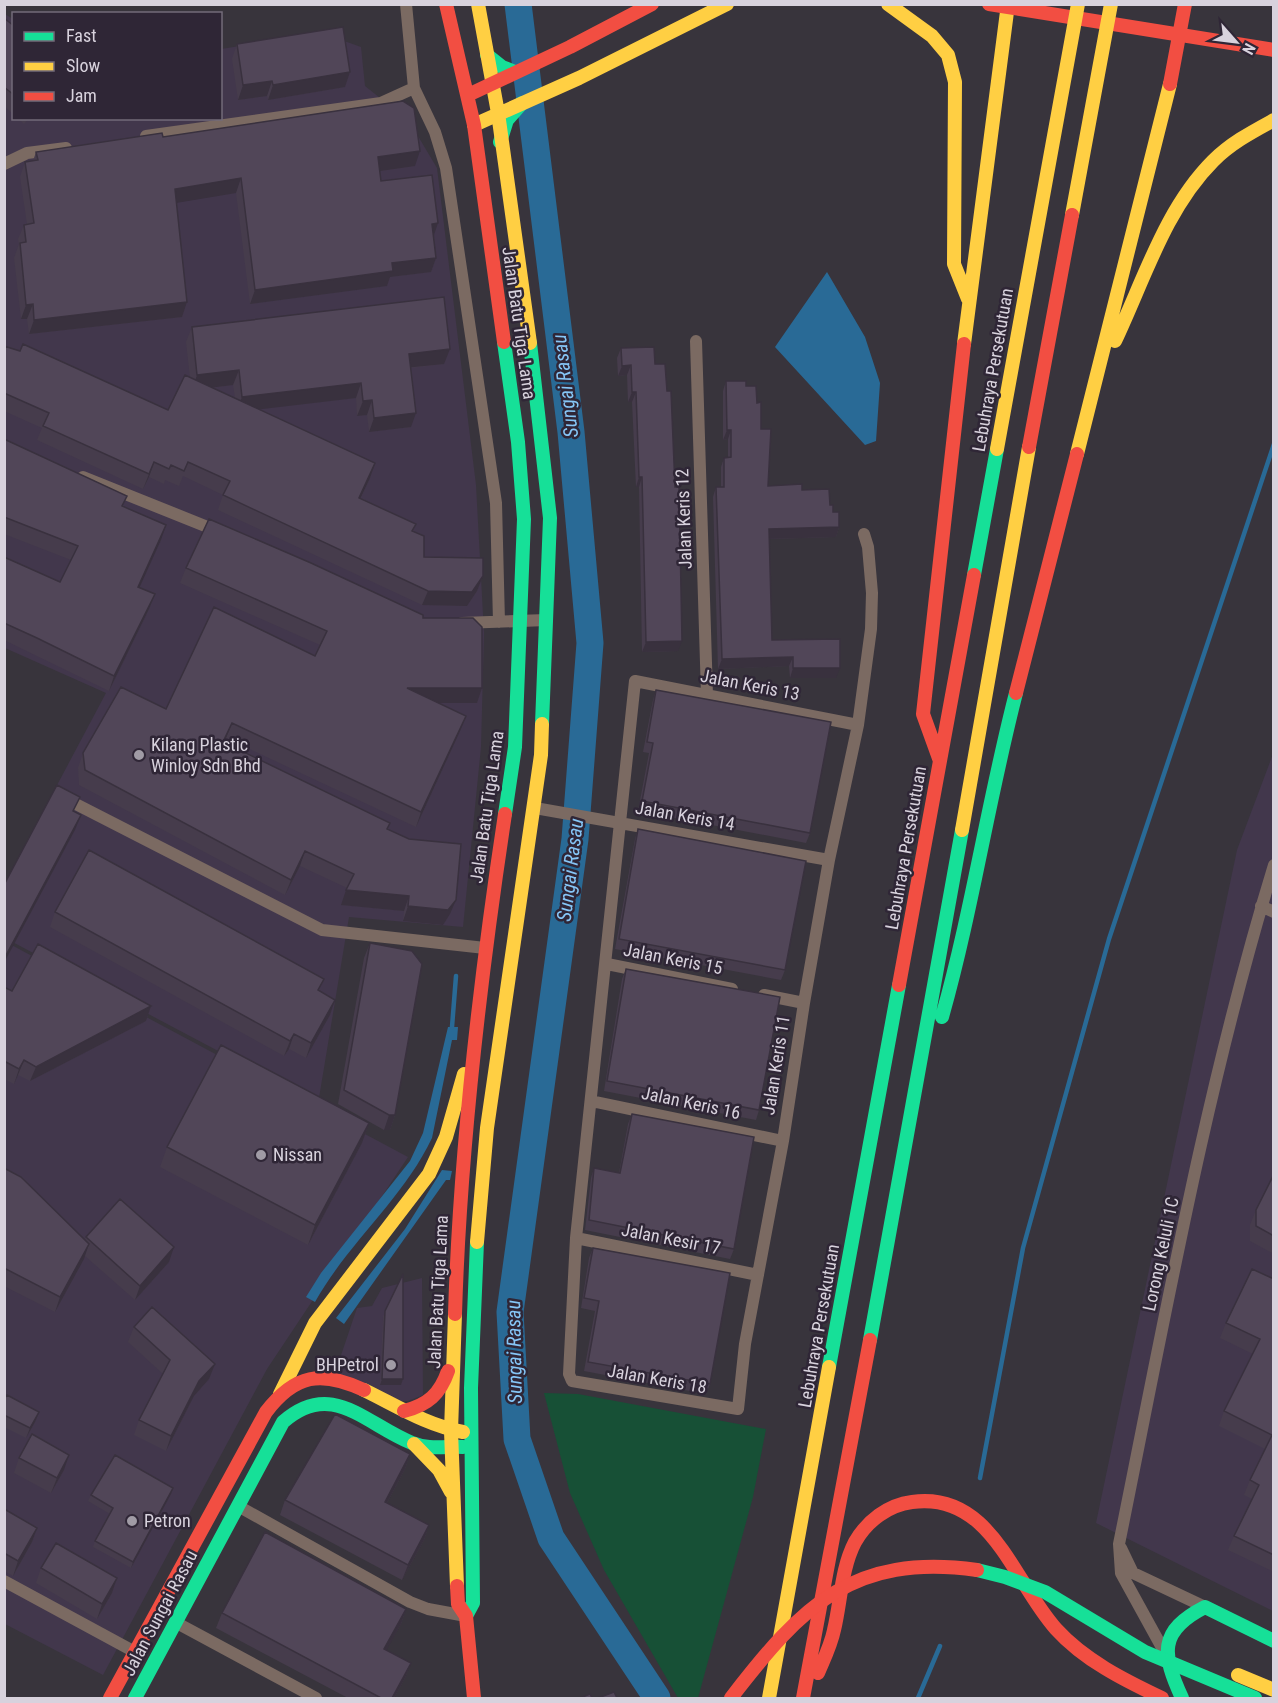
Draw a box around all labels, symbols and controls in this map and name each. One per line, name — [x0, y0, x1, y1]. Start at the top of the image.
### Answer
legend — [12, 12, 222, 120]
north arrow — [1206, 12, 1266, 72]
text: Fast — [66, 25, 97, 46]
text: N — [1238, 40, 1259, 58]
text: Slow — [66, 55, 101, 76]
text: Jam — [66, 85, 97, 106]
street label: Jalan Batu Tiga Lama — [498, 245, 541, 400]
street label: Lebuhraya Persekutuan — [968, 287, 1017, 453]
water label: Sungai Rasau — [547, 333, 583, 439]
street label: Jalan Keris 12 — [671, 468, 696, 570]
street label: Jalan Keris 13 — [699, 665, 802, 704]
street label: Jalan Batu Tiga Lama — [465, 729, 508, 884]
place label: Kilang Plastic Winloy Sdn Bhd — [151, 734, 261, 776]
marker: Kilang Plastic Winloy Sdn Bhd — [132, 748, 146, 762]
street label: Lebuhraya Persekutuan — [881, 765, 930, 931]
street label: Jalan Keris 14 — [634, 796, 737, 835]
water label: Sungai Rasau — [552, 817, 588, 923]
street label: Jalan Keris 15 — [622, 939, 725, 978]
street label: Jalan Keris 11 — [757, 1014, 794, 1116]
street label: Jalan Keris 16 — [640, 1082, 743, 1123]
place label: Nissan — [273, 1144, 322, 1165]
marker: Nissan — [254, 1148, 268, 1162]
street label: Lorong Keluli 1C — [1138, 1195, 1183, 1313]
street label: Jalan Batu Tiga Lama — [423, 1215, 452, 1369]
street label: Jalan Kesir 17 — [620, 1219, 723, 1258]
street label: Lebuhraya Persekutuan — [794, 1243, 843, 1409]
water label: Sungai Rasau — [501, 1300, 527, 1404]
place label: BHPetrol — [316, 1354, 379, 1375]
marker: BHPetrol — [384, 1358, 398, 1372]
street label: Jalan Keris 18 — [606, 1359, 708, 1398]
place label: Petron — [144, 1510, 191, 1531]
marker: Petron — [125, 1514, 139, 1528]
street label: Jalan Sungai Rasau — [118, 1546, 201, 1679]

